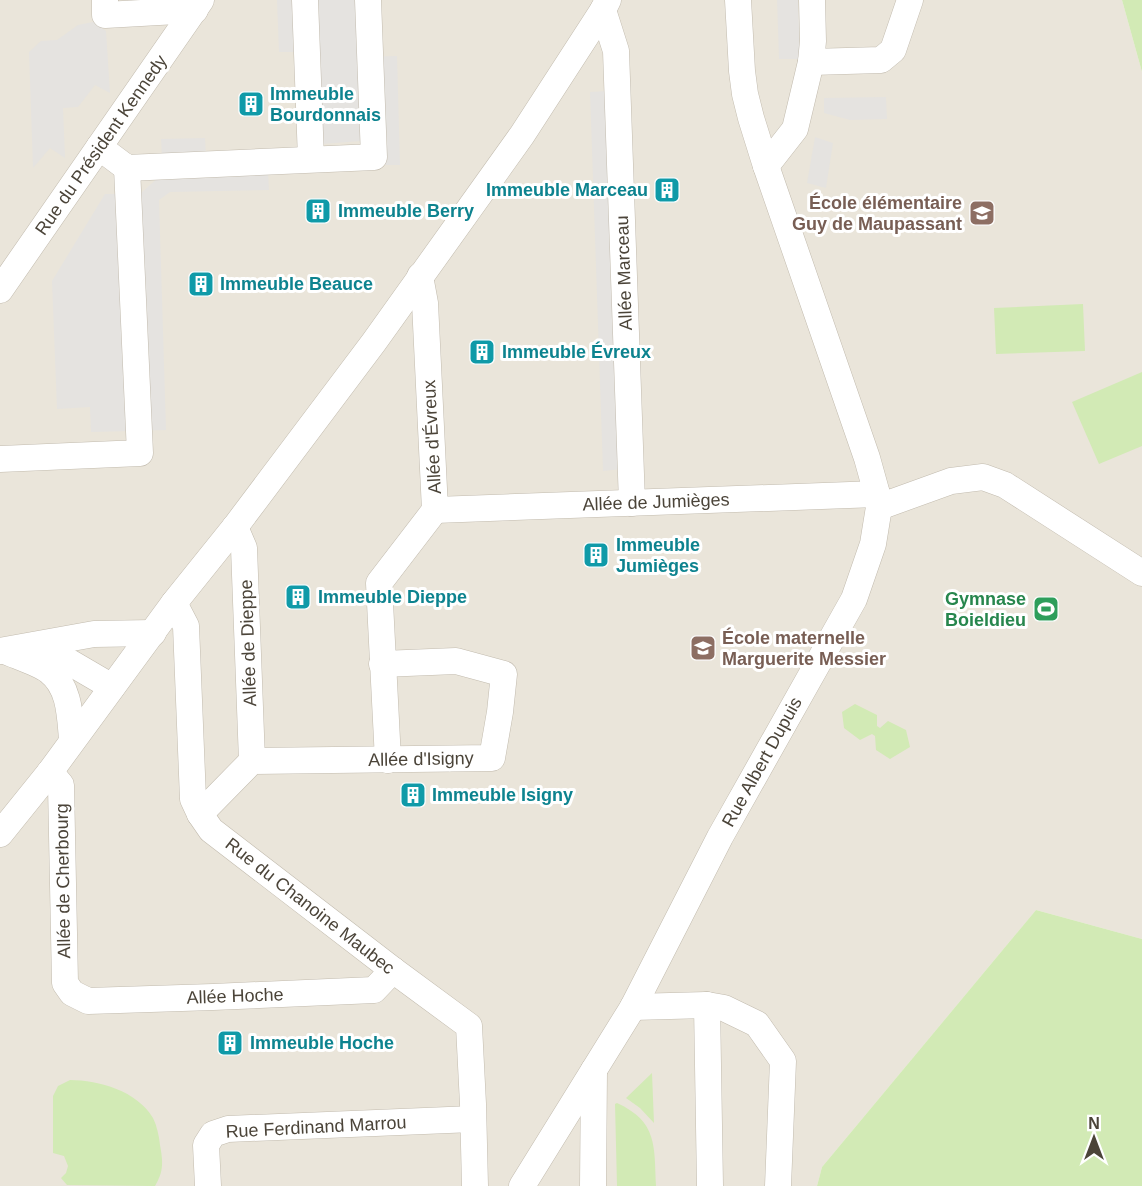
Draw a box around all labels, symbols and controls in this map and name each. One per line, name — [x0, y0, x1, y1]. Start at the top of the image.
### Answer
street label: Rue du Président Kennedy — [31, 51, 171, 239]
place label: Immeuble Bourdonnais — [270, 84, 381, 125]
building icon: Immeuble Bourdonnais — [236, 89, 266, 119]
building icon: Immeuble Marceau — [652, 175, 682, 205]
place label: Immeuble Marceau — [486, 180, 648, 200]
place label: École élémentaire Guy de Maupassant — [792, 192, 962, 234]
building icon: Immeuble Berry — [303, 196, 333, 226]
school or university icon: École élémentaire Guy de Maupassant — [967, 198, 997, 228]
place label: Immeuble Berry — [338, 201, 474, 221]
street label: Allée Marceau — [612, 215, 636, 331]
building icon: Immeuble Beauce — [186, 269, 216, 299]
place label: Immeuble Beauce — [220, 274, 373, 294]
building icon: Immeuble Évreux — [467, 337, 497, 367]
place label: Immeuble Évreux — [502, 341, 651, 362]
street label: Allée d'Évreux — [419, 379, 445, 495]
street label: Allée de Jumièges — [582, 489, 730, 515]
place label: Immeuble Jumièges — [616, 535, 700, 576]
building icon: Immeuble Jumièges — [581, 540, 611, 570]
street label: Allée de Dieppe — [236, 579, 260, 707]
building icon: Immeuble Dieppe — [283, 582, 313, 612]
place label: Immeuble Dieppe — [318, 587, 467, 607]
place label: Gymnase Boieldieu — [945, 589, 1026, 630]
sports icon: Gymnase Boieldieu — [1031, 594, 1061, 624]
place label: École maternelle Marguerite Messier — [722, 627, 886, 669]
school or university icon: École maternelle Marguerite Messier — [688, 633, 718, 663]
street label: Rue Albert Dupuis — [718, 694, 806, 830]
street label: Allée d'Isigny — [368, 748, 474, 770]
building icon: Immeuble Isigny — [398, 780, 428, 810]
place label: Immeuble Isigny — [432, 785, 573, 805]
street label: Allée de Cherbourg — [52, 803, 74, 959]
street label: Rue du Chanoine Maubec — [221, 834, 399, 978]
street label: Allée Hoche — [186, 984, 284, 1008]
building icon: Immeuble Hoche — [215, 1028, 245, 1058]
place label: Immeuble Hoche — [250, 1033, 394, 1053]
north arrow — [1064, 1108, 1124, 1168]
street label: Rue Ferdinand Marrou — [225, 1112, 407, 1142]
text: N — [1088, 1115, 1100, 1132]

